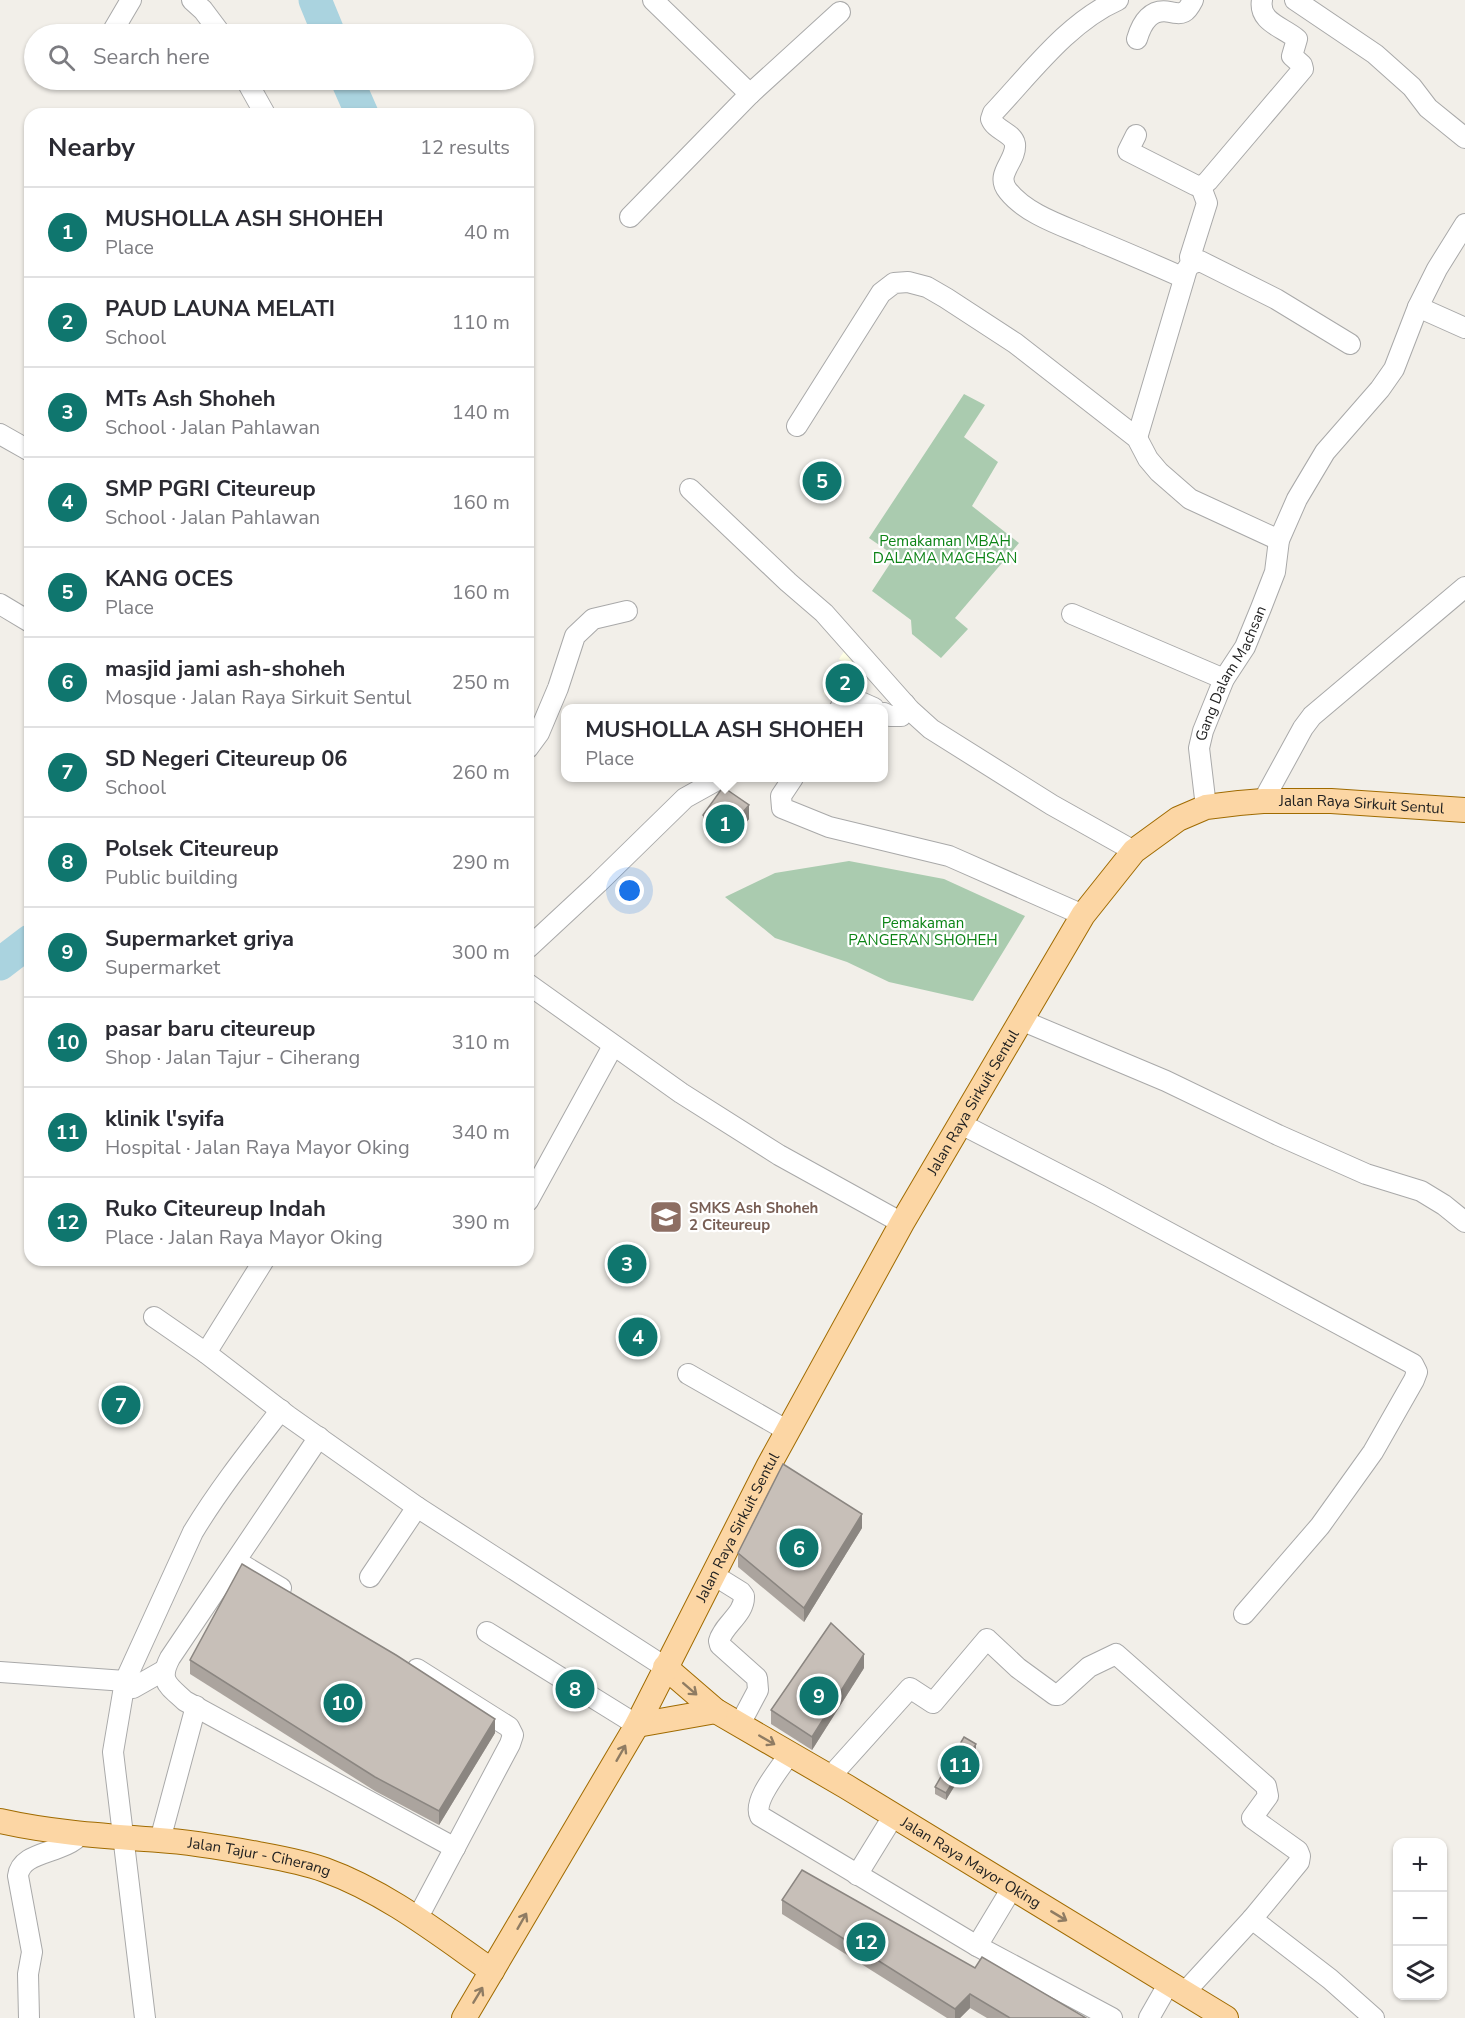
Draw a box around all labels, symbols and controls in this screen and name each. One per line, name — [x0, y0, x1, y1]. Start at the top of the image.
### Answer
search box — [24, 24, 534, 90]
icon: search — [45, 41, 78, 74]
text: Search here — [93, 42, 210, 72]
text: Nearby — [48, 130, 135, 165]
text: 12 results — [420, 134, 510, 161]
text: MUSHOLLA ASH SHOHEH — [105, 204, 384, 234]
text: 1 — [62, 219, 74, 246]
text: 40 m — [464, 219, 510, 246]
text: Place — [105, 234, 154, 261]
text: PAUD LAUNA MELATI — [105, 294, 335, 324]
text: 2 — [62, 309, 74, 336]
text: 110 m — [452, 309, 510, 336]
text: School — [105, 324, 166, 351]
text: MTs Ash Shoheh — [105, 384, 276, 414]
text: 3 — [62, 399, 74, 426]
text: 140 m — [452, 399, 510, 426]
text: School · Jalan Pahlawan — [105, 414, 320, 441]
pin: 5 — [802, 458, 842, 504]
text: SMP PGRI Citeureup — [105, 474, 316, 504]
text: 4 — [62, 489, 74, 516]
text: 160 m — [452, 489, 510, 516]
text: School · Jalan Pahlawan — [105, 504, 320, 531]
park label: Pemakaman MBAH DALAMA MACHSAN — [873, 531, 1017, 568]
text: KANG OCES — [105, 564, 233, 594]
text: 5 — [62, 579, 74, 606]
text: 160 m — [452, 579, 510, 606]
text: Place — [105, 594, 154, 621]
street label: Gang Dalam Machsan — [1191, 603, 1271, 743]
text: masjid jami ash-shoheh — [105, 654, 345, 684]
pin: 2 — [826, 660, 864, 706]
text: 6 — [62, 669, 74, 696]
text: 250 m — [452, 669, 510, 696]
text: Mosque · Jalan Raya Sirkuit Sentul — [105, 684, 412, 711]
popup — [561, 704, 888, 782]
text: MUSHOLLA ASH SHOHEH — [585, 715, 864, 745]
text: SD Negeri Citeureup 06 — [105, 744, 348, 774]
text: Place — [585, 745, 634, 772]
text: 7 — [62, 759, 74, 786]
text: 260 m — [452, 759, 510, 786]
text: School — [105, 774, 166, 801]
street label: Jalan Raya Sirkuit Sentul — [1278, 791, 1445, 819]
pin: 1 — [706, 802, 744, 846]
text: Polsek Citeureup — [105, 834, 279, 864]
text: 8 — [62, 849, 74, 876]
text: 290 m — [452, 849, 510, 876]
text: Public building — [105, 864, 238, 891]
your location — [615, 876, 644, 905]
park label: Pemakaman PANGERAN SHOHEH — [848, 913, 998, 950]
text: Supermarket griya — [105, 924, 294, 954]
text: 9 — [62, 939, 74, 966]
text: 300 m — [452, 939, 510, 966]
text: Supermarket — [105, 954, 220, 981]
text: pasar baru citeureup — [105, 1014, 315, 1044]
street label: Jalan Raya Sirkuit Sentul — [922, 1025, 1024, 1180]
text: 10 — [56, 1029, 80, 1056]
text: 310 m — [452, 1029, 510, 1056]
text: Shop · Jalan Tajur - Ciherang — [105, 1044, 360, 1071]
text: klinik l'syifa — [105, 1104, 225, 1134]
text: 11 — [56, 1119, 80, 1146]
text: 340 m — [452, 1119, 510, 1146]
text: Hospital · Jalan Raya Mayor Oking — [105, 1134, 410, 1161]
text: Ruko Citeureup Indah — [105, 1194, 326, 1224]
place label: SMKS Ash Shoheh 2 Citeureup — [689, 1198, 818, 1235]
school or university icon: SMKS Ash Shoheh 2 Citeureup — [648, 1199, 684, 1235]
text: 12 — [56, 1209, 80, 1236]
text: 390 m — [452, 1209, 510, 1236]
text: Place · Jalan Raya Mayor Oking — [105, 1224, 383, 1251]
pin: 3 — [608, 1242, 646, 1286]
pin: 4 — [618, 1314, 658, 1360]
pin: 7 — [102, 1382, 140, 1428]
street label: Jalan Raya Sirkuit Sentul — [691, 1448, 784, 1606]
pin: 6 — [780, 1526, 818, 1570]
pin: 8 — [556, 1666, 594, 1712]
pin: 9 — [800, 1674, 838, 1718]
pin: 10 — [324, 1680, 362, 1726]
one-way arrow — [682, 1681, 698, 1695]
one-way arrow — [758, 1734, 775, 1746]
pin: 11 — [940, 1742, 980, 1788]
one-way arrow — [615, 1745, 627, 1762]
street label: Jalan Raya Mayor Oking — [896, 1812, 1045, 1913]
street label: Jalan Tajur - Ciherang — [186, 1833, 334, 1881]
map controls — [1393, 1838, 1447, 2000]
button: + — [1393, 1838, 1447, 1892]
button: − — [1393, 1892, 1447, 1946]
one-way arrow — [1050, 1911, 1067, 1923]
one-way arrow — [516, 1913, 528, 1930]
pin: 12 — [846, 1920, 886, 1964]
button: layers — [1393, 1946, 1447, 2000]
one-way arrow — [473, 1987, 485, 2004]

